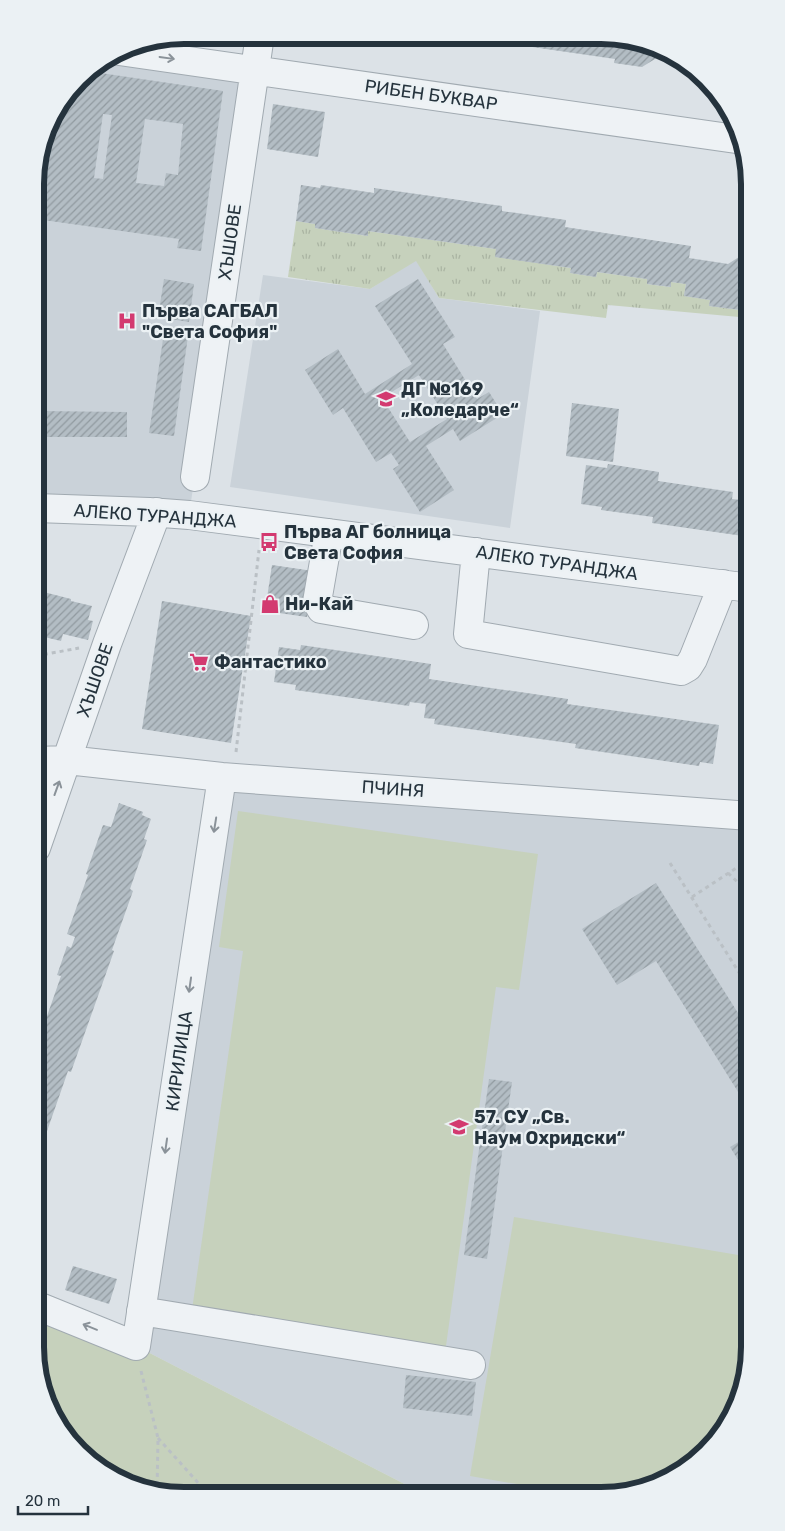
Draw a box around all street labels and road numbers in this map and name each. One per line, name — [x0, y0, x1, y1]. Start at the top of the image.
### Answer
street label: РИБЕН БУКВАР — [363, 75, 499, 115]
street label: ХЪШОВЕ — [214, 203, 246, 281]
street label: АЛЕКО ТУРАНДЖА — [73, 499, 237, 533]
street label: АЛЕКО ТУРАНДЖА — [475, 541, 639, 585]
street label: ХЪШОВЕ — [72, 640, 118, 720]
street label: ПЧИНЯ — [361, 776, 425, 802]
street label: КИРИЛИЦА — [161, 1009, 197, 1113]

